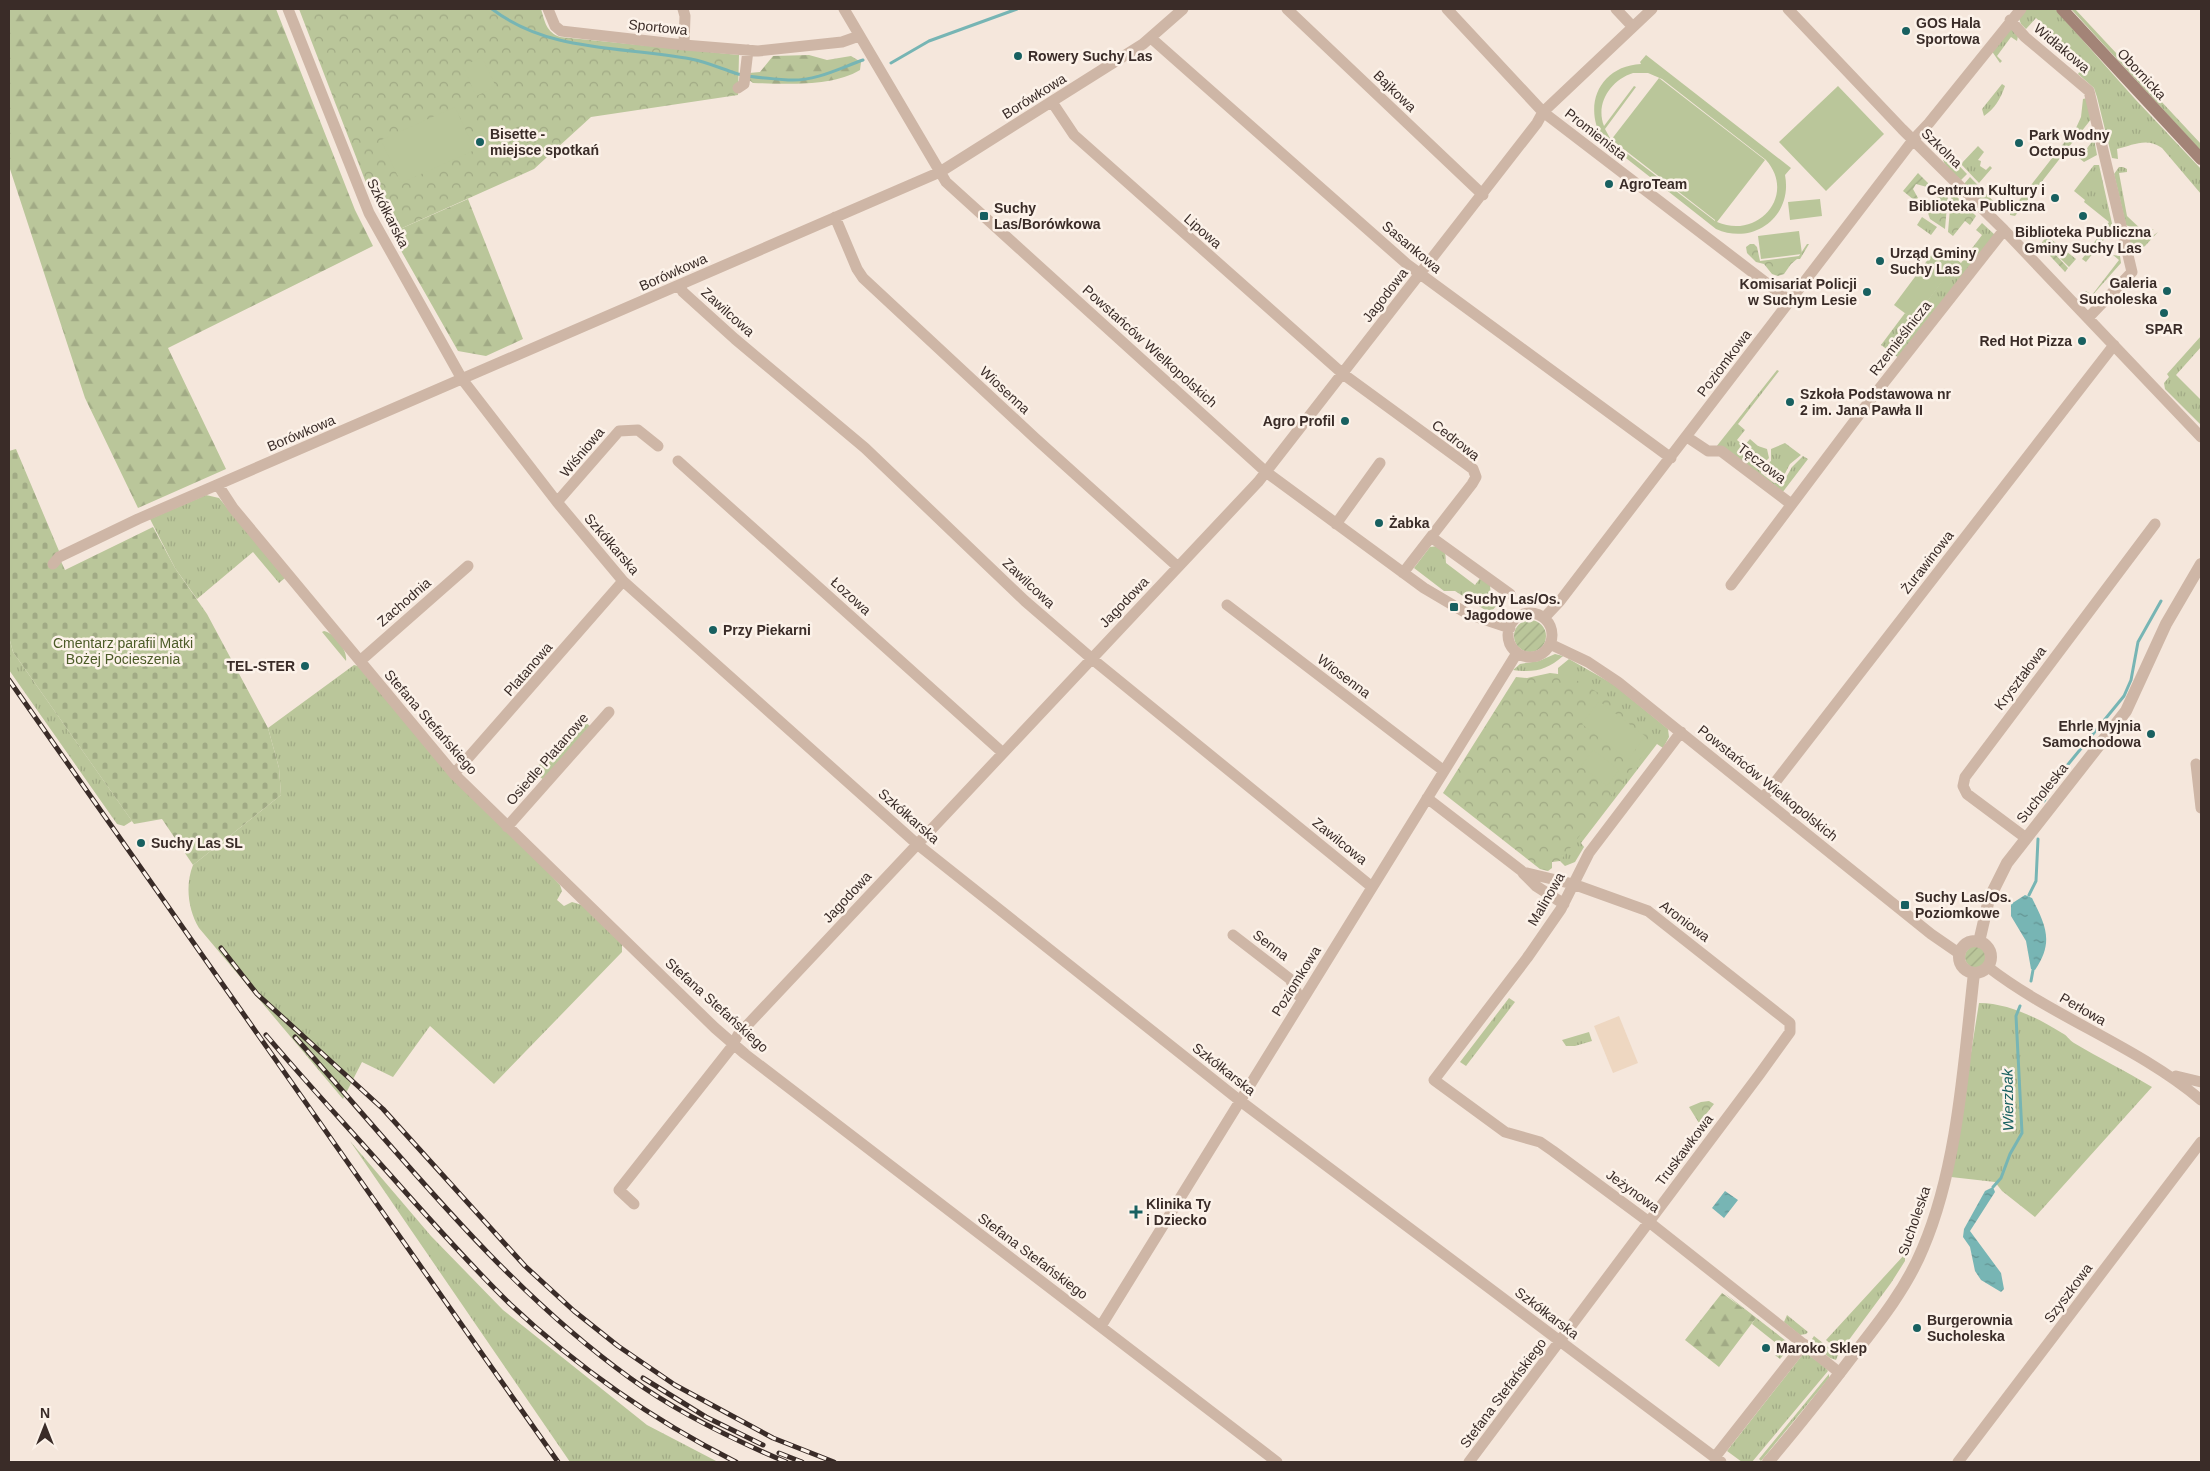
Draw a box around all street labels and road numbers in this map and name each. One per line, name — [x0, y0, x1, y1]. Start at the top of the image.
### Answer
street label: Sportowa — [628, 16, 688, 38]
street label: Widłakowa — [2031, 20, 2093, 76]
street label: Obornicka — [2114, 45, 2170, 103]
street label: Bajkowa — [1370, 67, 1420, 115]
street label: Borówkowa — [999, 70, 1069, 122]
street label: Promienista — [1562, 105, 1630, 163]
street label: Szkolna — [1919, 125, 1966, 171]
street label: Szkółkarska — [364, 176, 412, 250]
street label: Lipowa — [1181, 210, 1225, 252]
street label: Sasankowa — [1379, 218, 1445, 277]
street label: Borówkowa — [637, 250, 709, 294]
street label: Jagodowa — [1359, 265, 1411, 325]
street label: Powstańców Wielkopolskich — [1080, 281, 1220, 411]
street label: Zawilcowa — [698, 284, 758, 340]
street label: Rzemieślnicza — [1866, 297, 1934, 378]
street label: Poziomkowa — [1694, 326, 1754, 400]
street label: Wiosenna — [977, 363, 1033, 417]
street label: Borówkowa — [265, 411, 338, 455]
street label: Cedrowa — [1429, 416, 1483, 464]
street label: Wiśniowa — [557, 424, 608, 480]
street label: Tęczowa — [1735, 440, 1789, 486]
street label: Szkółkarska — [581, 510, 643, 578]
street label: Żurawinowa — [1897, 527, 1957, 597]
street label: Zawilcowa — [1000, 555, 1059, 611]
street label: Jagodowa — [1096, 573, 1152, 631]
street label: Zachodnia — [374, 574, 434, 629]
street label: Łozowa — [828, 574, 874, 618]
street label: Platanowa — [501, 639, 556, 699]
street label: Kryształowa — [1991, 643, 2049, 713]
street label: Wiosenna — [1314, 651, 1374, 701]
street label: Stefana Stefańskiego — [381, 667, 481, 778]
street label: Osiedle Platanowe — [503, 710, 591, 808]
street label: Powstańców Wielkopolskich — [1695, 722, 1841, 844]
street label: Sucholeska — [2013, 760, 2071, 826]
street label: Szkółkarska — [875, 785, 943, 847]
street label: Zawilcowa — [1310, 814, 1371, 868]
street label: Jagodowa — [819, 868, 875, 926]
street label: Malinowa — [1524, 869, 1568, 929]
street label: Aroniowa — [1657, 897, 1713, 945]
street label: Senna — [1250, 926, 1292, 964]
street label: Poziomkowa — [1268, 943, 1324, 1019]
street label: Stefana Stefańskiego — [662, 955, 772, 1056]
street label: Perłowa — [2057, 989, 2109, 1029]
street label: Szkółkarska — [1189, 1039, 1259, 1099]
street label: Truskawkowa — [1652, 1111, 1716, 1189]
street label: Jeżynowa — [1603, 1166, 1663, 1216]
street label: Sucholeska — [1895, 1184, 1933, 1258]
street label: Stefana Stefańskiego — [975, 1210, 1091, 1303]
street label: Szyszkowa — [2041, 1260, 2096, 1326]
street label: Szkółkarska — [1512, 1284, 1582, 1342]
street label: Stefana Stefańskiego — [1457, 1335, 1550, 1451]

